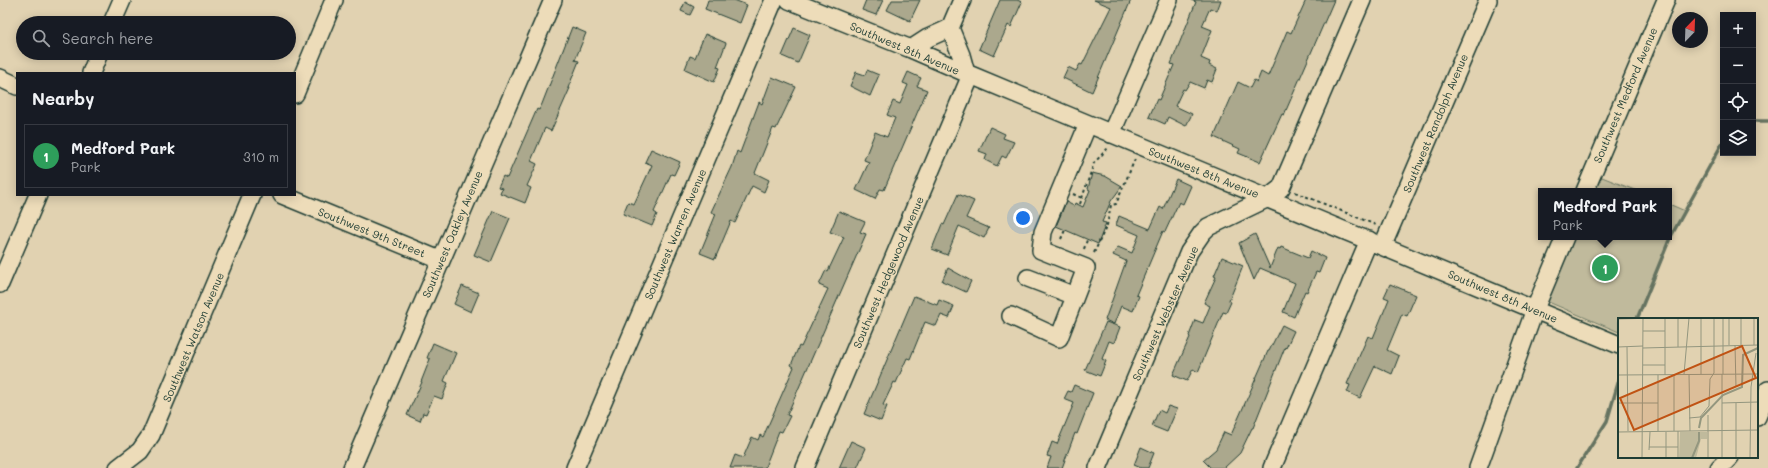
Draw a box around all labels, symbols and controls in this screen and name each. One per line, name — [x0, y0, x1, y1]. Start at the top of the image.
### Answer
north arrow — [1672, 12, 1708, 48]
map controls — [1720, 12, 1756, 156]
button: + — [1720, 12, 1756, 48]
search box — [16, 16, 296, 60]
street label: Southwest 8th Avenue — [848, 18, 962, 78]
street label: Southwest Medford Avenue — [1590, 25, 1661, 165]
icon: search — [30, 27, 52, 49]
text: Search here — [62, 28, 153, 48]
button: − — [1720, 48, 1756, 84]
street label: Southwest Randolph Avenue — [1399, 51, 1471, 195]
button: locate — [1720, 84, 1756, 120]
text: Nearby — [32, 87, 94, 109]
button: layers — [1720, 120, 1756, 156]
text: Medford Park — [71, 138, 175, 158]
street label: Southwest 8th Avenue — [1146, 143, 1262, 201]
text: 1 — [43, 148, 49, 165]
text: 310 m — [243, 148, 279, 165]
text: Park — [71, 158, 100, 175]
street label: Southwest Warren Avenue — [641, 166, 709, 302]
street label: Southwest Oakley Avenue — [418, 168, 486, 300]
popup — [1538, 188, 1672, 240]
street label: Southwest Hedgewood Avenue — [849, 194, 927, 350]
text: Medford Park — [1553, 196, 1657, 216]
street label: Southwest 9th Street — [316, 204, 428, 261]
your location — [1013, 208, 1033, 228]
text: Park — [1553, 216, 1582, 233]
street label: Southwest Webster Avenue — [1128, 243, 1202, 383]
pin: 1 — [1592, 253, 1618, 283]
street label: Southwest 8th Avenue — [1446, 266, 1560, 326]
street label: Southwest Watson Avenue — [159, 270, 227, 404]
inset map — [1618, 318, 1758, 458]

